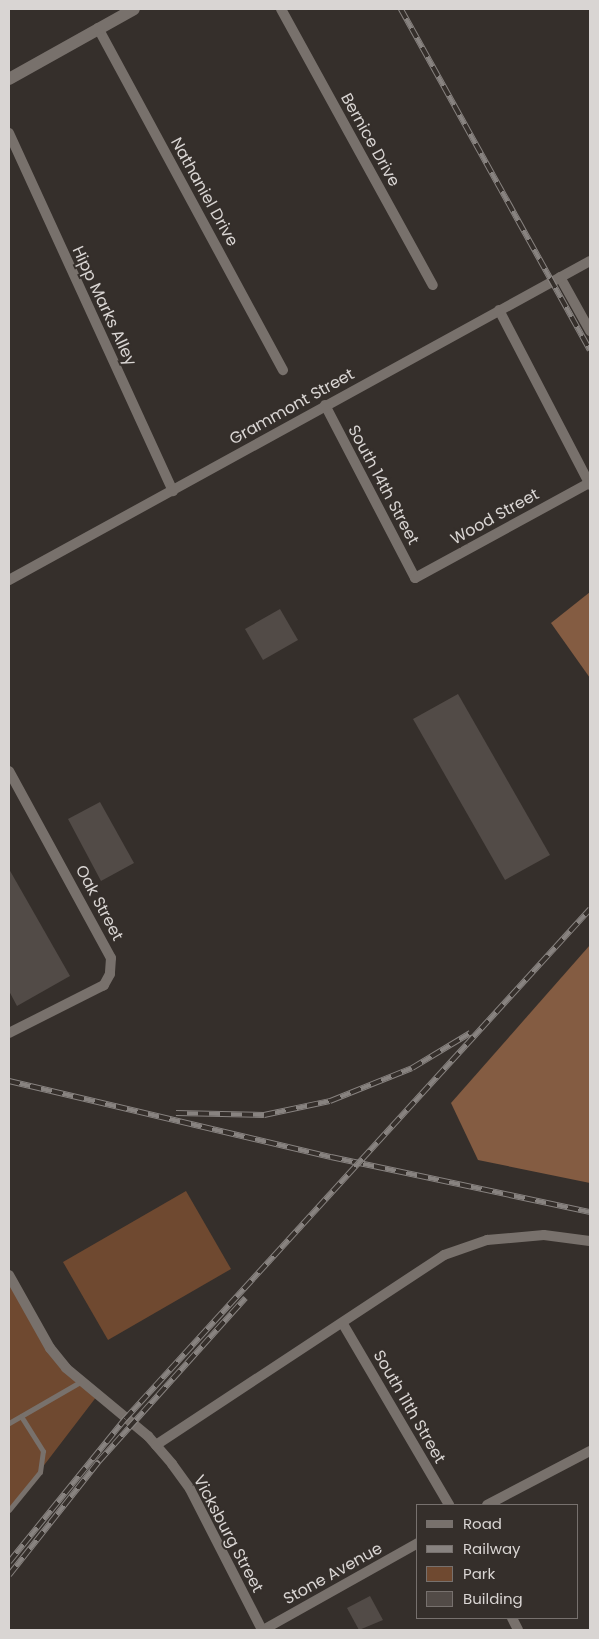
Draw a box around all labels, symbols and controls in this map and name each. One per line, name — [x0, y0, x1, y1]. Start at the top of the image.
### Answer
street label: Bernice Drive — [336, 90, 404, 190]
street label: Nathaniel Drive — [166, 134, 242, 250]
street label: Hipp Marks Alley — [68, 243, 140, 369]
street label: Grammont Street — [226, 365, 358, 449]
street label: South 14th Street — [343, 422, 423, 548]
street label: Wood Street — [447, 485, 543, 549]
street label: Oak Street — [71, 862, 127, 944]
street label: South 11th Street — [369, 1347, 449, 1467]
street label: Vicksburg Street — [189, 1472, 267, 1596]
legend — [416, 1504, 579, 1619]
text: Road — [463, 1513, 502, 1534]
text: Railway — [463, 1538, 521, 1559]
street label: Stone Avenue — [280, 1539, 386, 1609]
text: Park — [463, 1563, 495, 1584]
text: Building — [463, 1588, 523, 1609]

